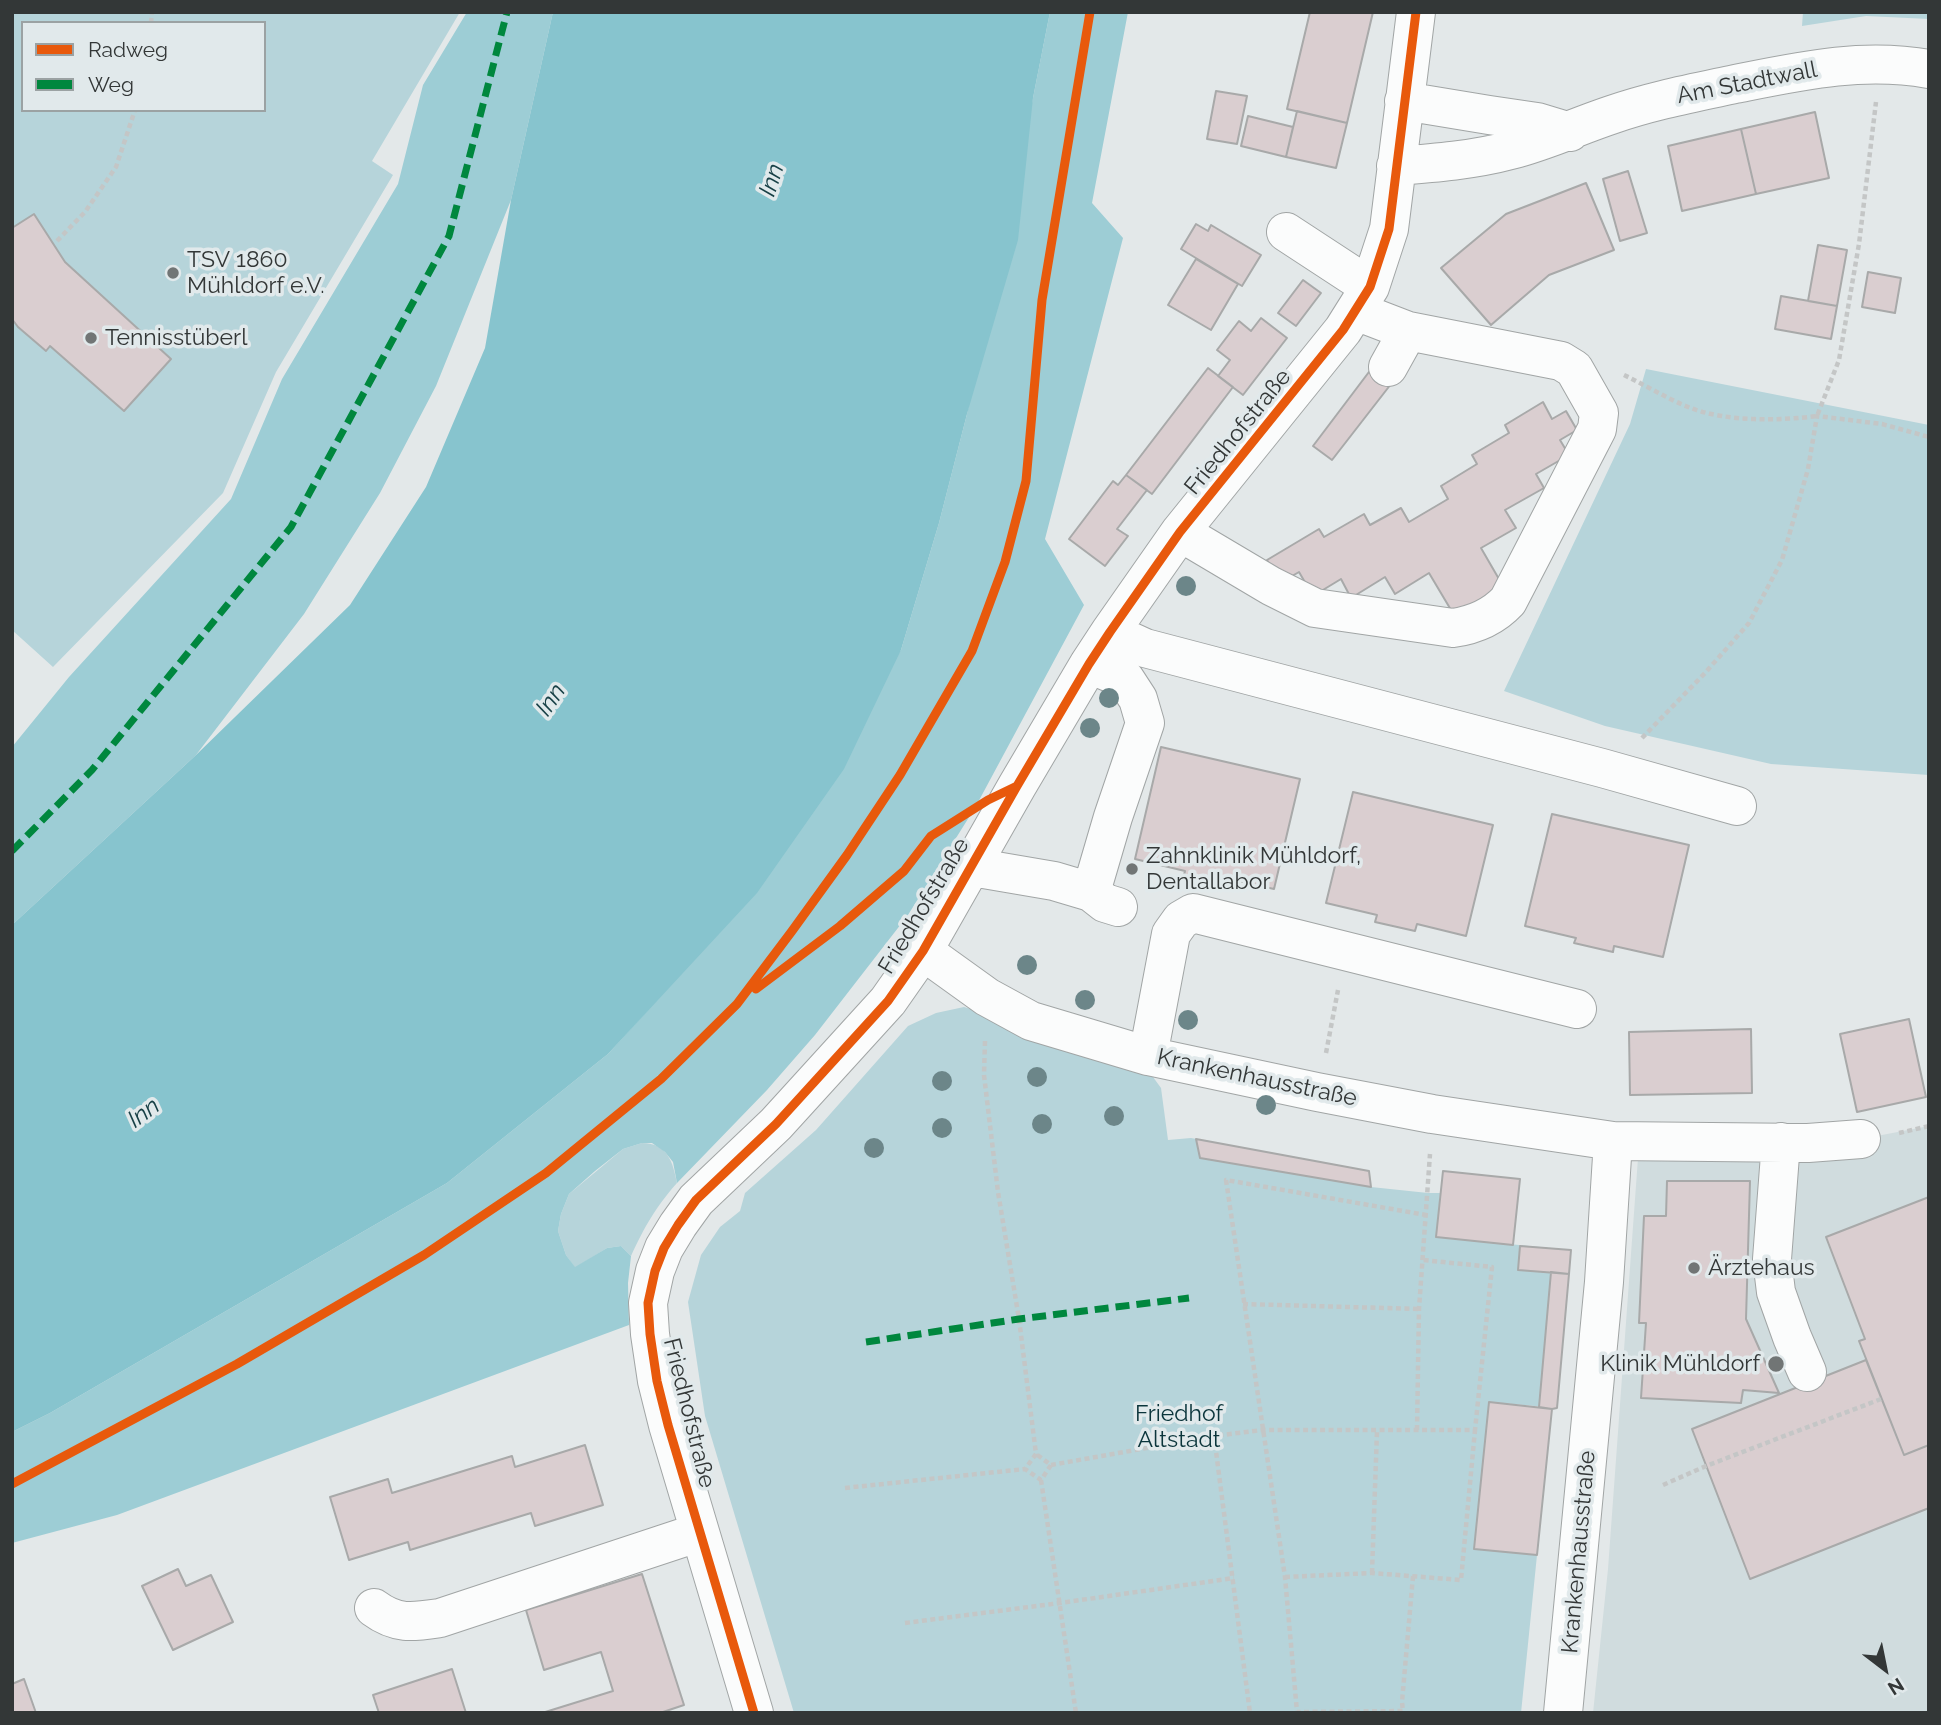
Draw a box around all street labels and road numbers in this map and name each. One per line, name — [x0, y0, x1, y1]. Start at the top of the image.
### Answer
street label: Am Stadtwall — [1675, 56, 1819, 110]
street label: Friedhofstraße — [1179, 364, 1297, 500]
street label: Friedhofstraße — [873, 833, 975, 979]
street label: Krankenhausstraße — [1155, 1043, 1359, 1113]
street label: Friedhofstraße — [657, 1335, 721, 1491]
street label: Krankenhausstraße — [1556, 1449, 1602, 1655]

